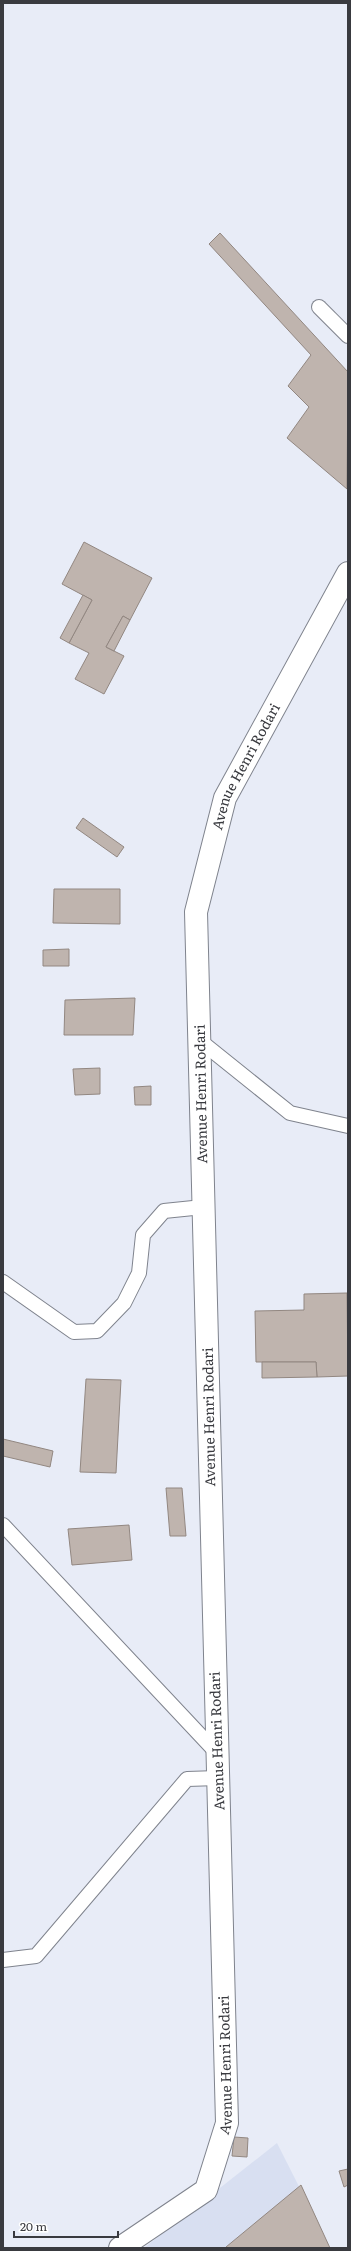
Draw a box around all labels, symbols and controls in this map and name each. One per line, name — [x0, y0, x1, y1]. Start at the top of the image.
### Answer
street label: Avenue Henri Rodari — [206, 699, 284, 832]
street label: Avenue Henri Rodari — [189, 1024, 211, 1164]
street label: Avenue Henri Rodari — [197, 1347, 219, 1487]
street label: Avenue Henri Rodari — [204, 1671, 228, 1811]
street label: Avenue Henri Rodari — [213, 1995, 236, 2137]
scale bar — [14, 2213, 118, 2239]
text: 20 m — [20, 2217, 47, 2235]

